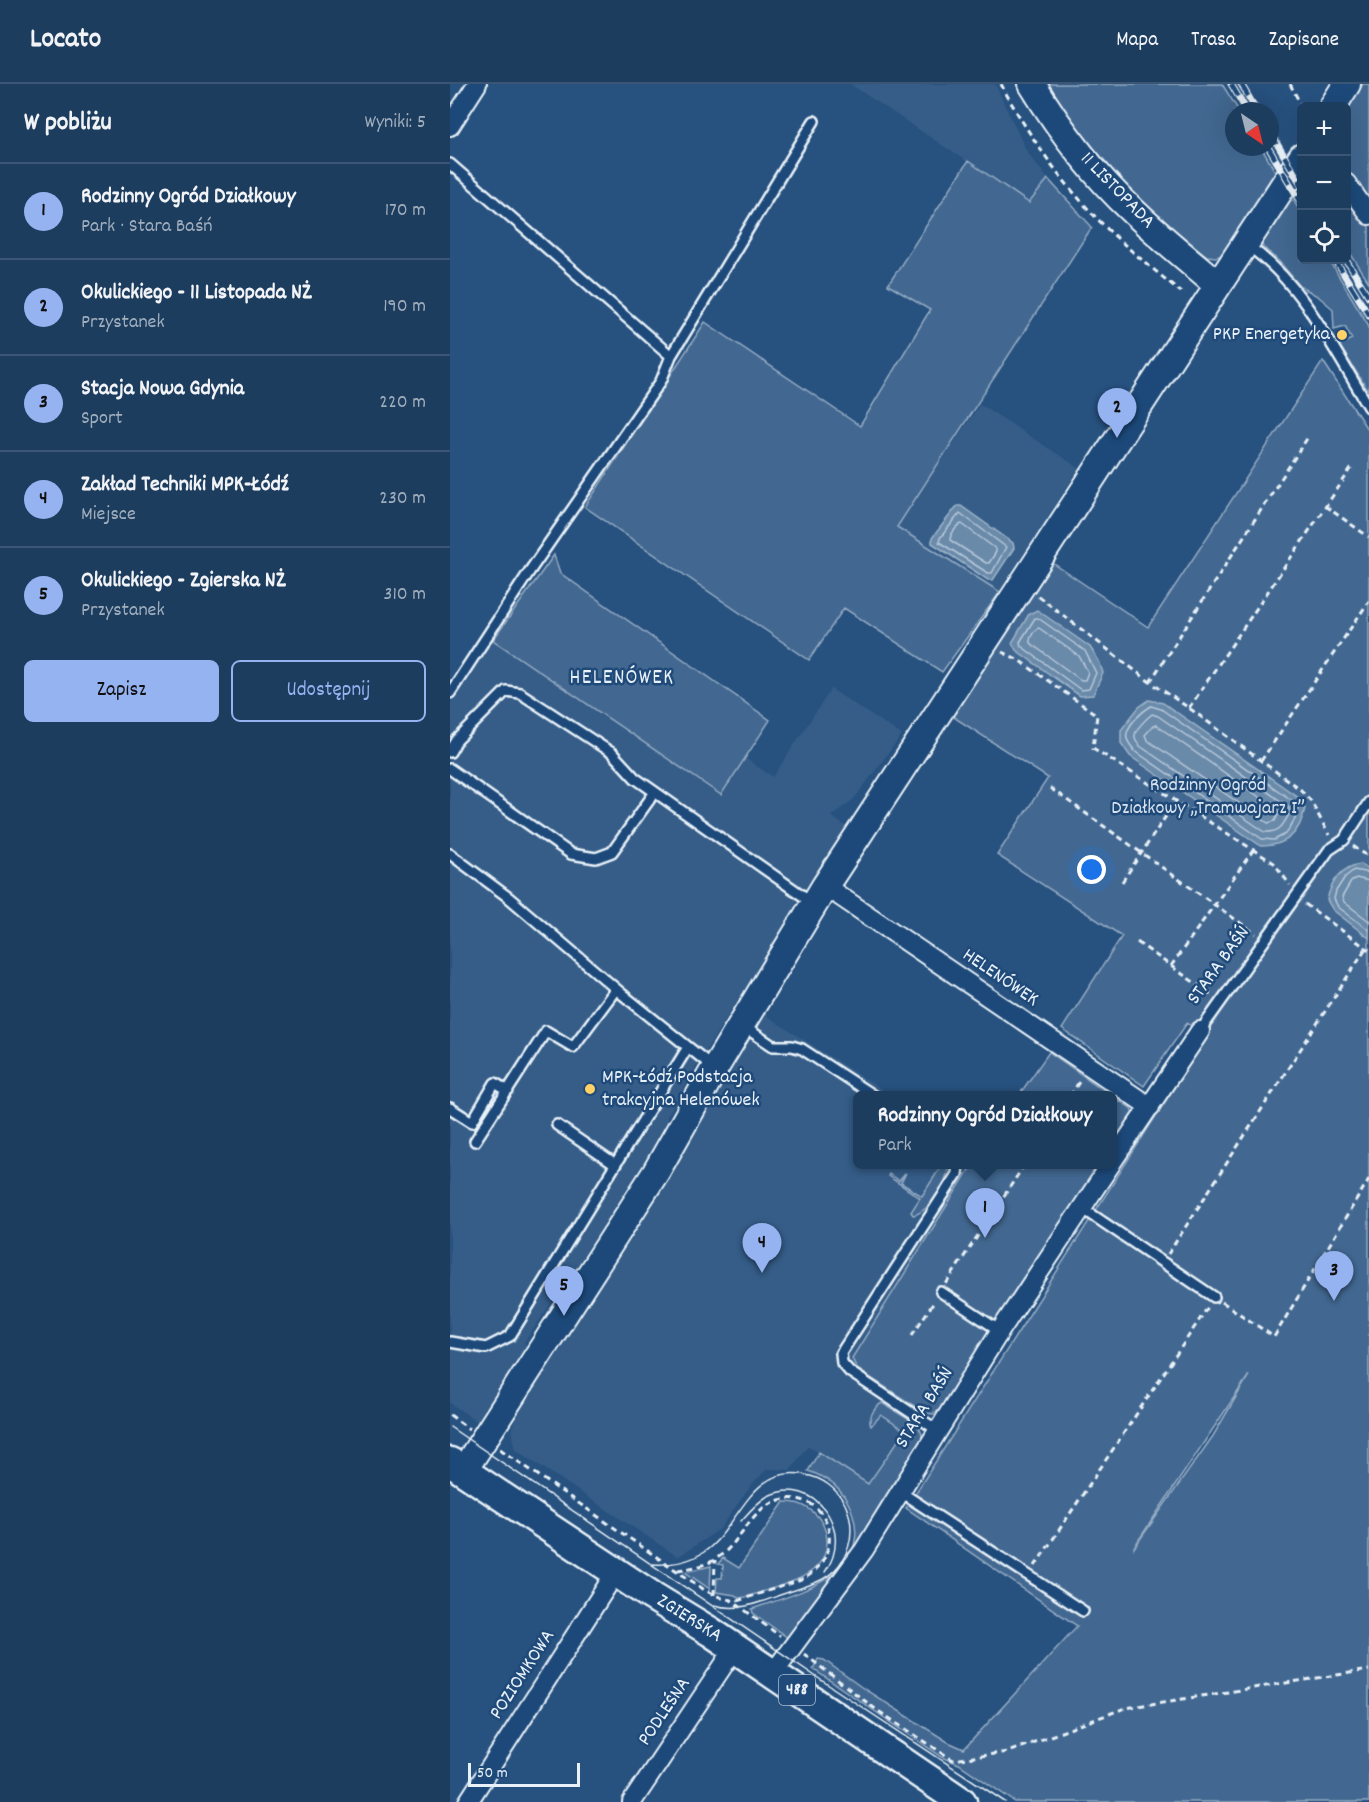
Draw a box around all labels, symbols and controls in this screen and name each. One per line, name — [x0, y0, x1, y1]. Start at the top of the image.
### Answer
text: Locato — [30, 21, 101, 61]
text: Mapa — [1116, 26, 1158, 56]
text: Trasa — [1191, 26, 1236, 56]
text: Zapisane — [1269, 26, 1339, 56]
north arrow — [1225, 102, 1279, 156]
map controls — [1297, 102, 1351, 264]
button: + — [1297, 102, 1351, 156]
text: W pobliżu — [24, 105, 112, 142]
text: Wyniki: 5 — [365, 109, 426, 137]
street label: 11 LISTOPADA — [1073, 146, 1161, 236]
button: − — [1297, 156, 1351, 210]
text: Rodzinny Ogród Działkowy — [81, 182, 296, 213]
text: 1 — [41, 197, 46, 225]
text: 170 m — [385, 197, 426, 225]
button: locate — [1297, 210, 1351, 264]
text: Park · Stara Baśń — [81, 213, 213, 241]
text: Okulickiego - 11 Listopada NŻ — [81, 278, 312, 309]
text: 2 — [39, 293, 48, 321]
text: 190 m — [383, 293, 426, 321]
text: Przystanek — [81, 309, 165, 337]
place label: PKP Energetyka — [1213, 321, 1331, 349]
marker: PKP Energetyka — [1335, 328, 1349, 342]
text: Stacja Nowa Gdynia — [81, 374, 244, 405]
pin: 2 — [1098, 388, 1136, 438]
text: 3 — [39, 389, 48, 417]
text: 220 m — [379, 389, 426, 417]
text: Sport — [81, 405, 123, 433]
text: Zakład Techniki MPK-Łódź — [81, 470, 289, 501]
text: 4 — [39, 485, 48, 513]
text: 230 m — [379, 485, 426, 513]
text: Miejsce — [81, 501, 136, 529]
text: Okulickiego - Zgierska NŻ — [81, 566, 286, 597]
text: 5 — [39, 581, 48, 609]
text: 310 m — [384, 581, 426, 609]
text: Przystanek — [81, 597, 165, 625]
button: Zapisz — [24, 660, 219, 722]
button: Udostępnij — [231, 660, 426, 722]
district label: HELENÓWEK — [570, 664, 675, 694]
park label: Rodzinny Ogród Działkowy „Tramwajarz I” — [1111, 772, 1305, 823]
your location — [1077, 855, 1106, 884]
street label: STARA BAŚŃ — [1181, 921, 1257, 1011]
street label: HELENÓWEK — [956, 942, 1044, 1014]
place label: MPK-Łódź Podstacja trakcyjna Helenówek — [602, 1064, 760, 1115]
marker: MPK-Łódź Podstacja trakcyjna Helenówek — [583, 1082, 597, 1096]
popup — [853, 1091, 1117, 1169]
text: Rodzinny Ogród Działkowy — [878, 1101, 1092, 1132]
text: Park — [878, 1132, 912, 1160]
pin: 1 — [966, 1188, 1004, 1238]
pin: 4 — [742, 1224, 782, 1273]
pin: 3 — [1314, 1252, 1354, 1301]
pin: 5 — [544, 1266, 584, 1316]
street label: STARA BAŚŃ — [889, 1362, 961, 1454]
street label: ZGIERSKA — [651, 1588, 727, 1650]
street label: POZIOMKOWA — [484, 1625, 563, 1725]
street label: PODLEŚNA — [632, 1672, 698, 1752]
road number: 488 — [779, 1675, 815, 1705]
scale bar — [468, 1760, 580, 1788]
text: 50 m — [477, 1762, 508, 1785]

